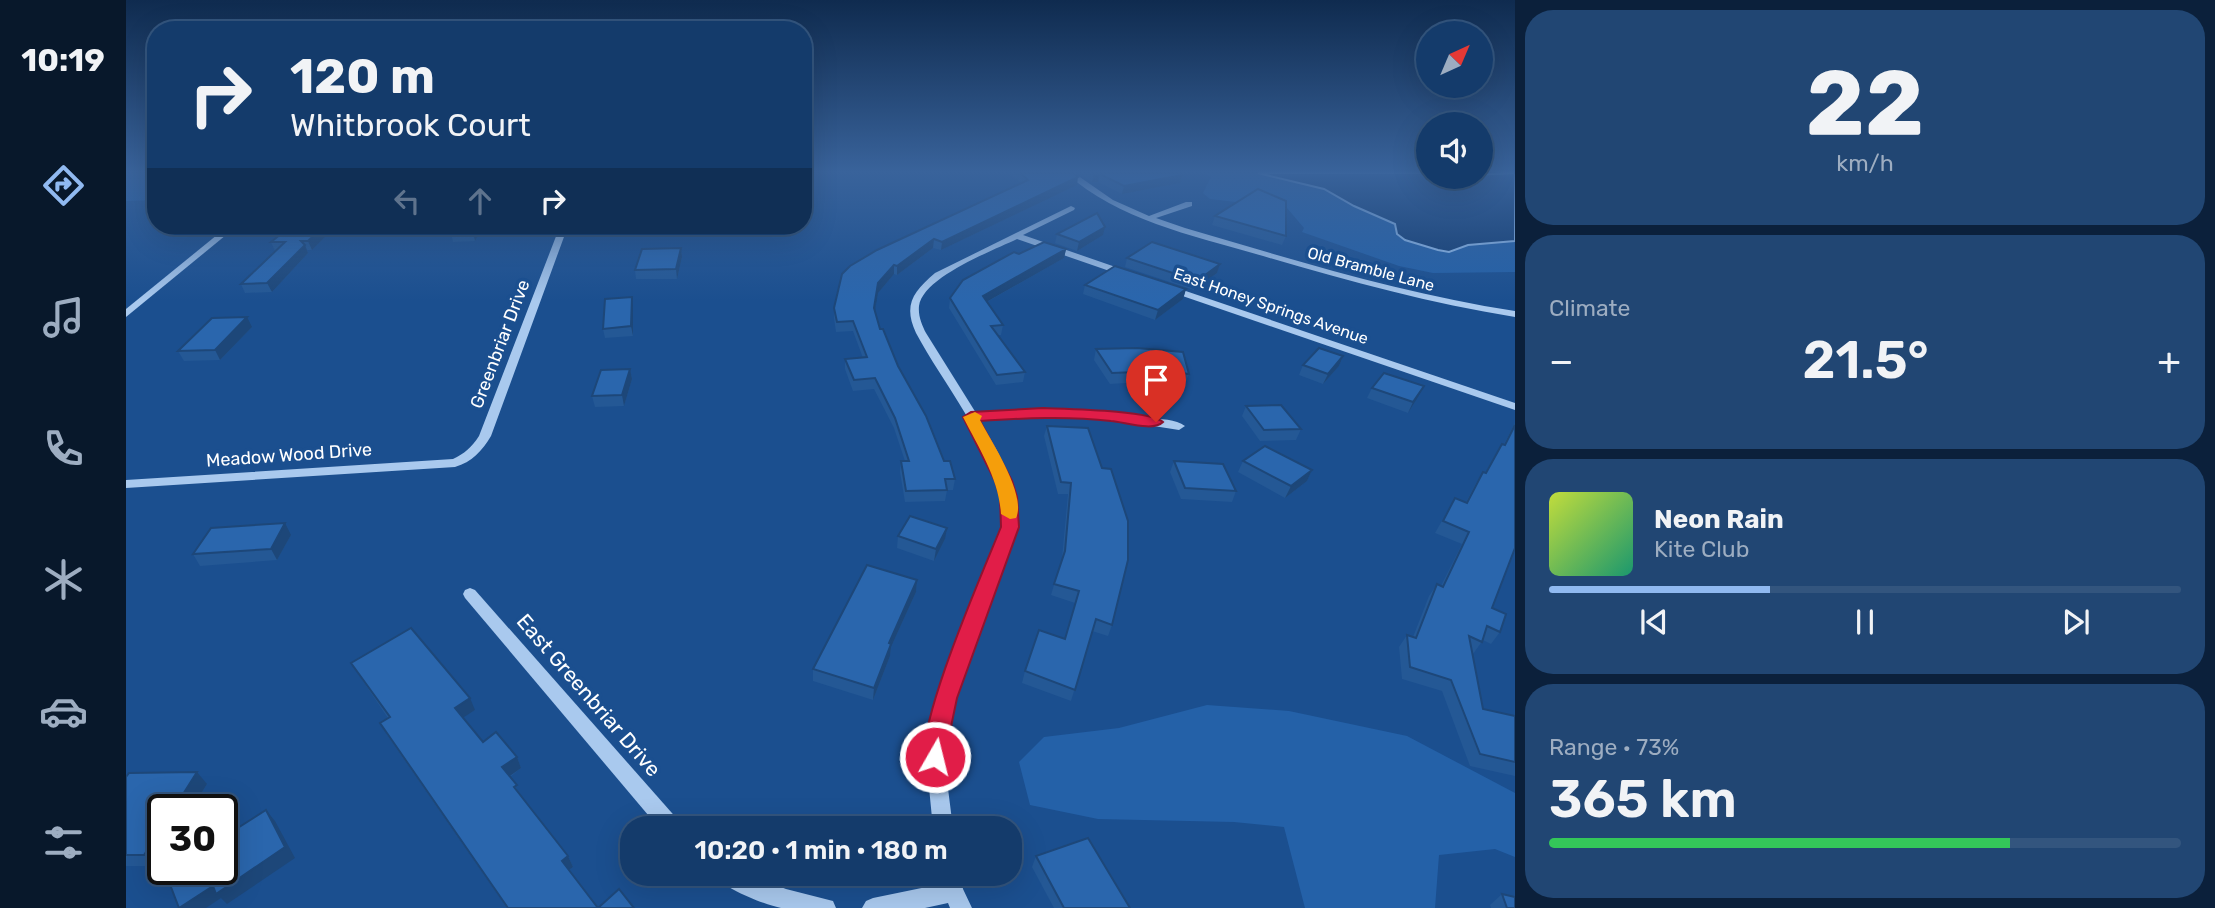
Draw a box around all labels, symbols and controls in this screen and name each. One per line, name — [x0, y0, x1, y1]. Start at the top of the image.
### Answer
north arrow — [1416, 21, 1493, 98]
map controls — [1416, 21, 1493, 189]
text: 10:19 — [21, 41, 105, 79]
text: 120 m — [290, 47, 435, 105]
icon: right — [175, 49, 266, 140]
text: 22 — [1806, 49, 1924, 157]
text: Whitbrook Court — [290, 106, 531, 144]
button: sound — [1416, 112, 1493, 189]
text: km/h — [1836, 149, 1894, 177]
icon: directions — [39, 161, 88, 210]
icon: left — [388, 182, 426, 220]
icon: ahead — [461, 182, 499, 220]
icon: right — [534, 182, 572, 220]
street label: Old Bramble Lane — [1305, 243, 1437, 295]
street label: East Honey Springs Avenue — [1171, 264, 1371, 348]
street label: Greenbriar Drive — [465, 277, 535, 411]
icon: music — [39, 293, 88, 342]
text: Climate — [1549, 294, 1630, 322]
text: 21.5° — [1802, 329, 1929, 391]
text: − — [1549, 338, 1574, 384]
text: + — [2157, 338, 2181, 384]
pin — [1126, 350, 1186, 422]
icon: arrive — [1137, 361, 1175, 399]
icon: phone — [39, 424, 88, 473]
street label: Meadow Wood Drive — [205, 438, 373, 472]
text: Neon Rain — [1654, 504, 1784, 535]
text: Kite Club — [1654, 535, 1749, 563]
icon: climate — [39, 555, 88, 604]
icon: previous — [1635, 603, 1673, 641]
icon: pause — [1846, 603, 1884, 641]
icon: next — [2057, 603, 2095, 641]
street label: East Greenbriar Drive — [512, 609, 666, 781]
icon: car — [39, 687, 88, 736]
position arrow — [898, 720, 972, 794]
text: Range · 73% — [1549, 733, 1679, 761]
text: 365 km — [1549, 768, 1737, 830]
speed limit sign: 30 — [147, 794, 238, 885]
icon: filters — [39, 818, 88, 867]
text: 10:20 · 1 min · 180 m — [694, 835, 948, 866]

